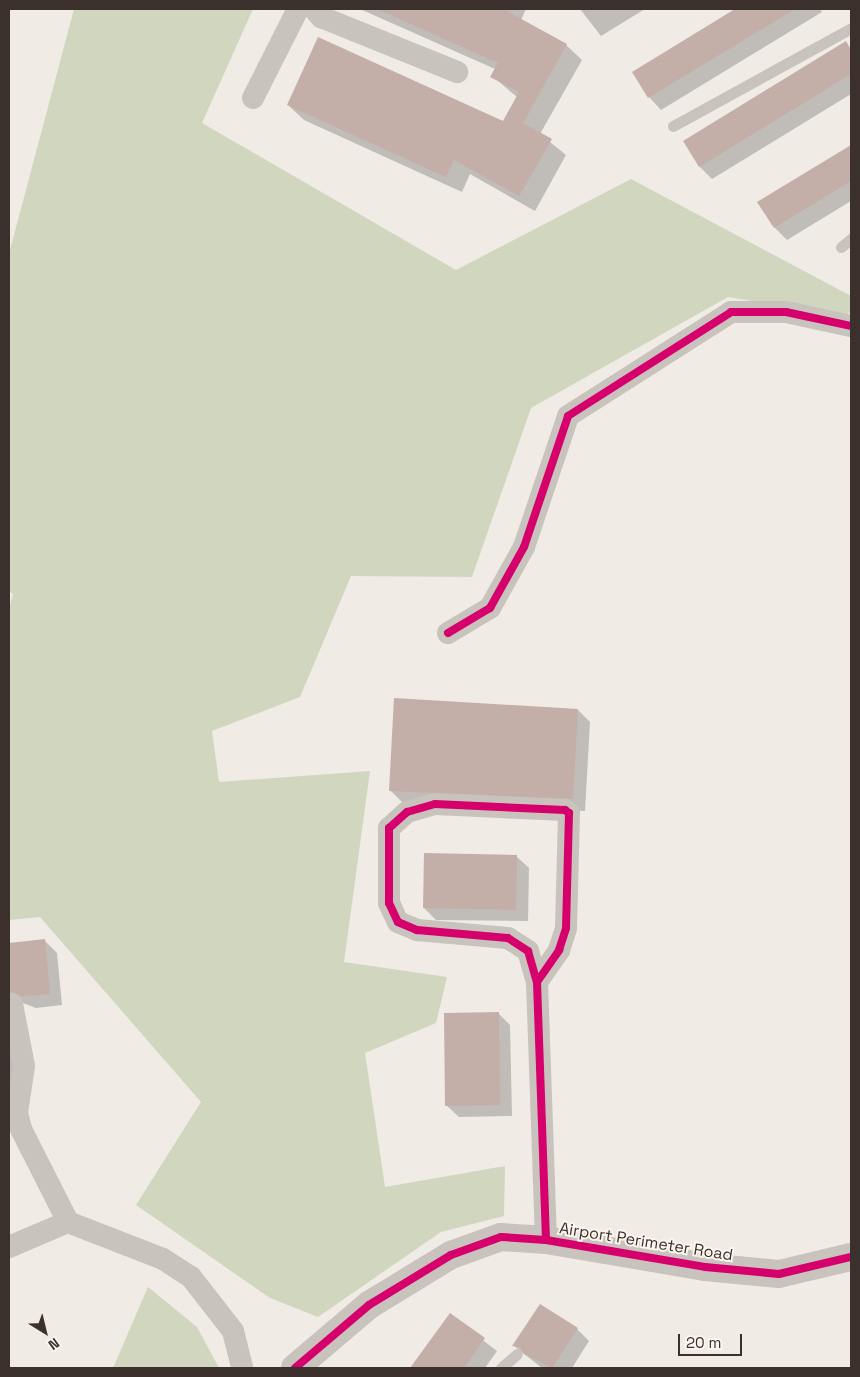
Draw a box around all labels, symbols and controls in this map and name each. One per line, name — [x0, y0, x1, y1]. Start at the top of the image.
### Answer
street label: Airport Perimeter Road — [558, 1219, 734, 1265]
north arrow — [20, 1307, 70, 1357]
scale bar — [680, 1324, 744, 1356]
text: 20 m — [686, 1333, 721, 1352]
text: N — [45, 1334, 63, 1354]

